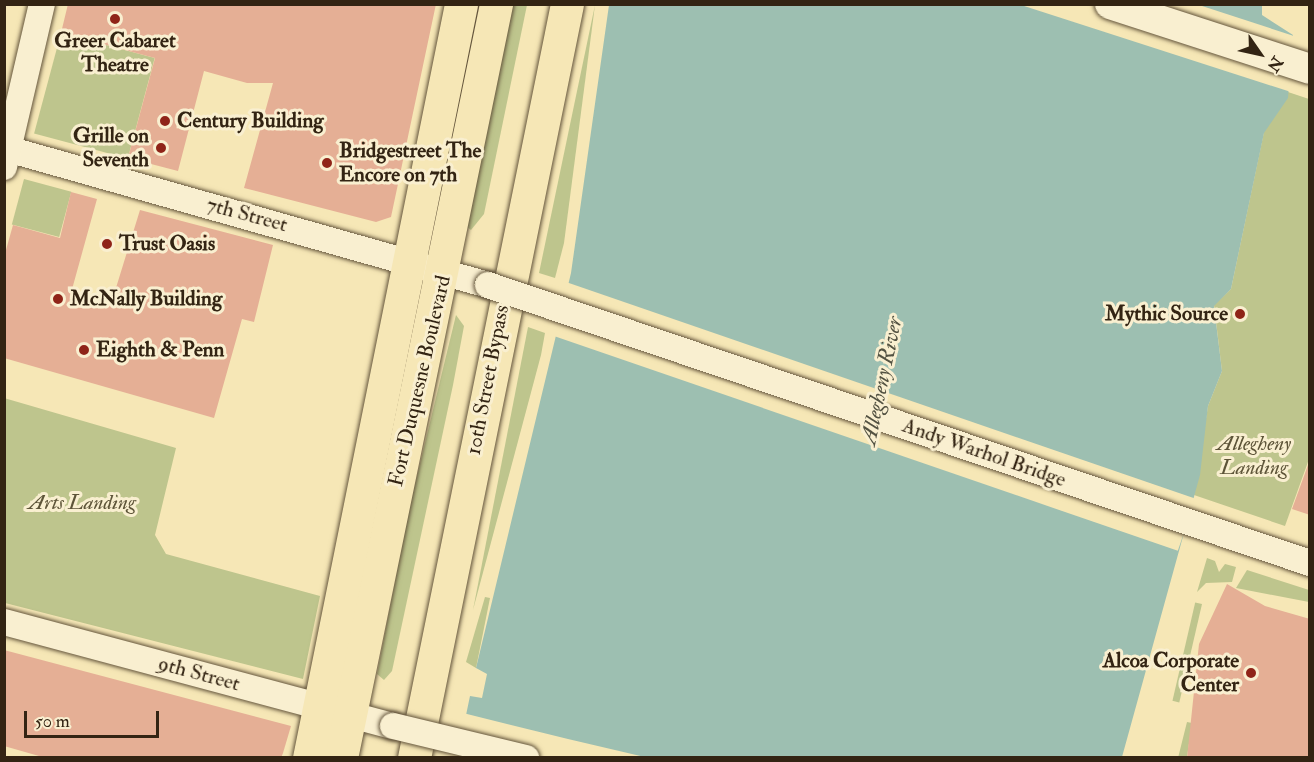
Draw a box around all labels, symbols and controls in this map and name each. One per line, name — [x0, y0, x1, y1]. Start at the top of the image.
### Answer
marker: Greer Cabaret Theatre — [108, 12, 122, 26]
north arrow — [1230, 24, 1290, 84]
place label: Greer Cabaret Theatre — [54, 28, 176, 78]
text: N — [1263, 53, 1287, 76]
place label: Century Building — [177, 108, 324, 134]
marker: Century Building — [158, 114, 172, 128]
place label: Grille on Seventh — [73, 123, 149, 173]
place label: Bridgestreet The Encore on 7th — [339, 138, 481, 188]
marker: Grille on Seventh — [154, 141, 168, 155]
marker: Bridgestreet The Encore on 7th — [320, 156, 334, 170]
street label: 7th Street — [204, 192, 290, 238]
place label: Trust Oasis — [119, 231, 215, 257]
marker: Trust Oasis — [100, 237, 114, 251]
street label: Fort Duquesne Boulevard — [383, 273, 457, 489]
place label: McNally Building — [70, 286, 222, 312]
marker: McNally Building — [51, 292, 65, 306]
place label: Mythic Source — [1105, 301, 1228, 327]
street label: 10th Street Bypass — [461, 303, 515, 457]
marker: Mythic Source — [1233, 307, 1247, 321]
water label: Allegheny River — [856, 315, 908, 447]
place label: Eighth & Penn — [96, 337, 224, 363]
marker: Eighth & Penn — [77, 343, 91, 357]
street label: Andy Warhol Bridge — [899, 413, 1069, 493]
park label: Allegheny Landing — [1217, 431, 1291, 481]
park label: Arts Landing — [28, 490, 136, 516]
place label: Alcoa Corporate Center — [1103, 648, 1239, 698]
street label: 9th Street — [155, 651, 243, 697]
marker: Alcoa Corporate Center — [1244, 666, 1258, 680]
scale bar — [27, 699, 162, 737]
text: 50 m — [35, 710, 70, 733]

